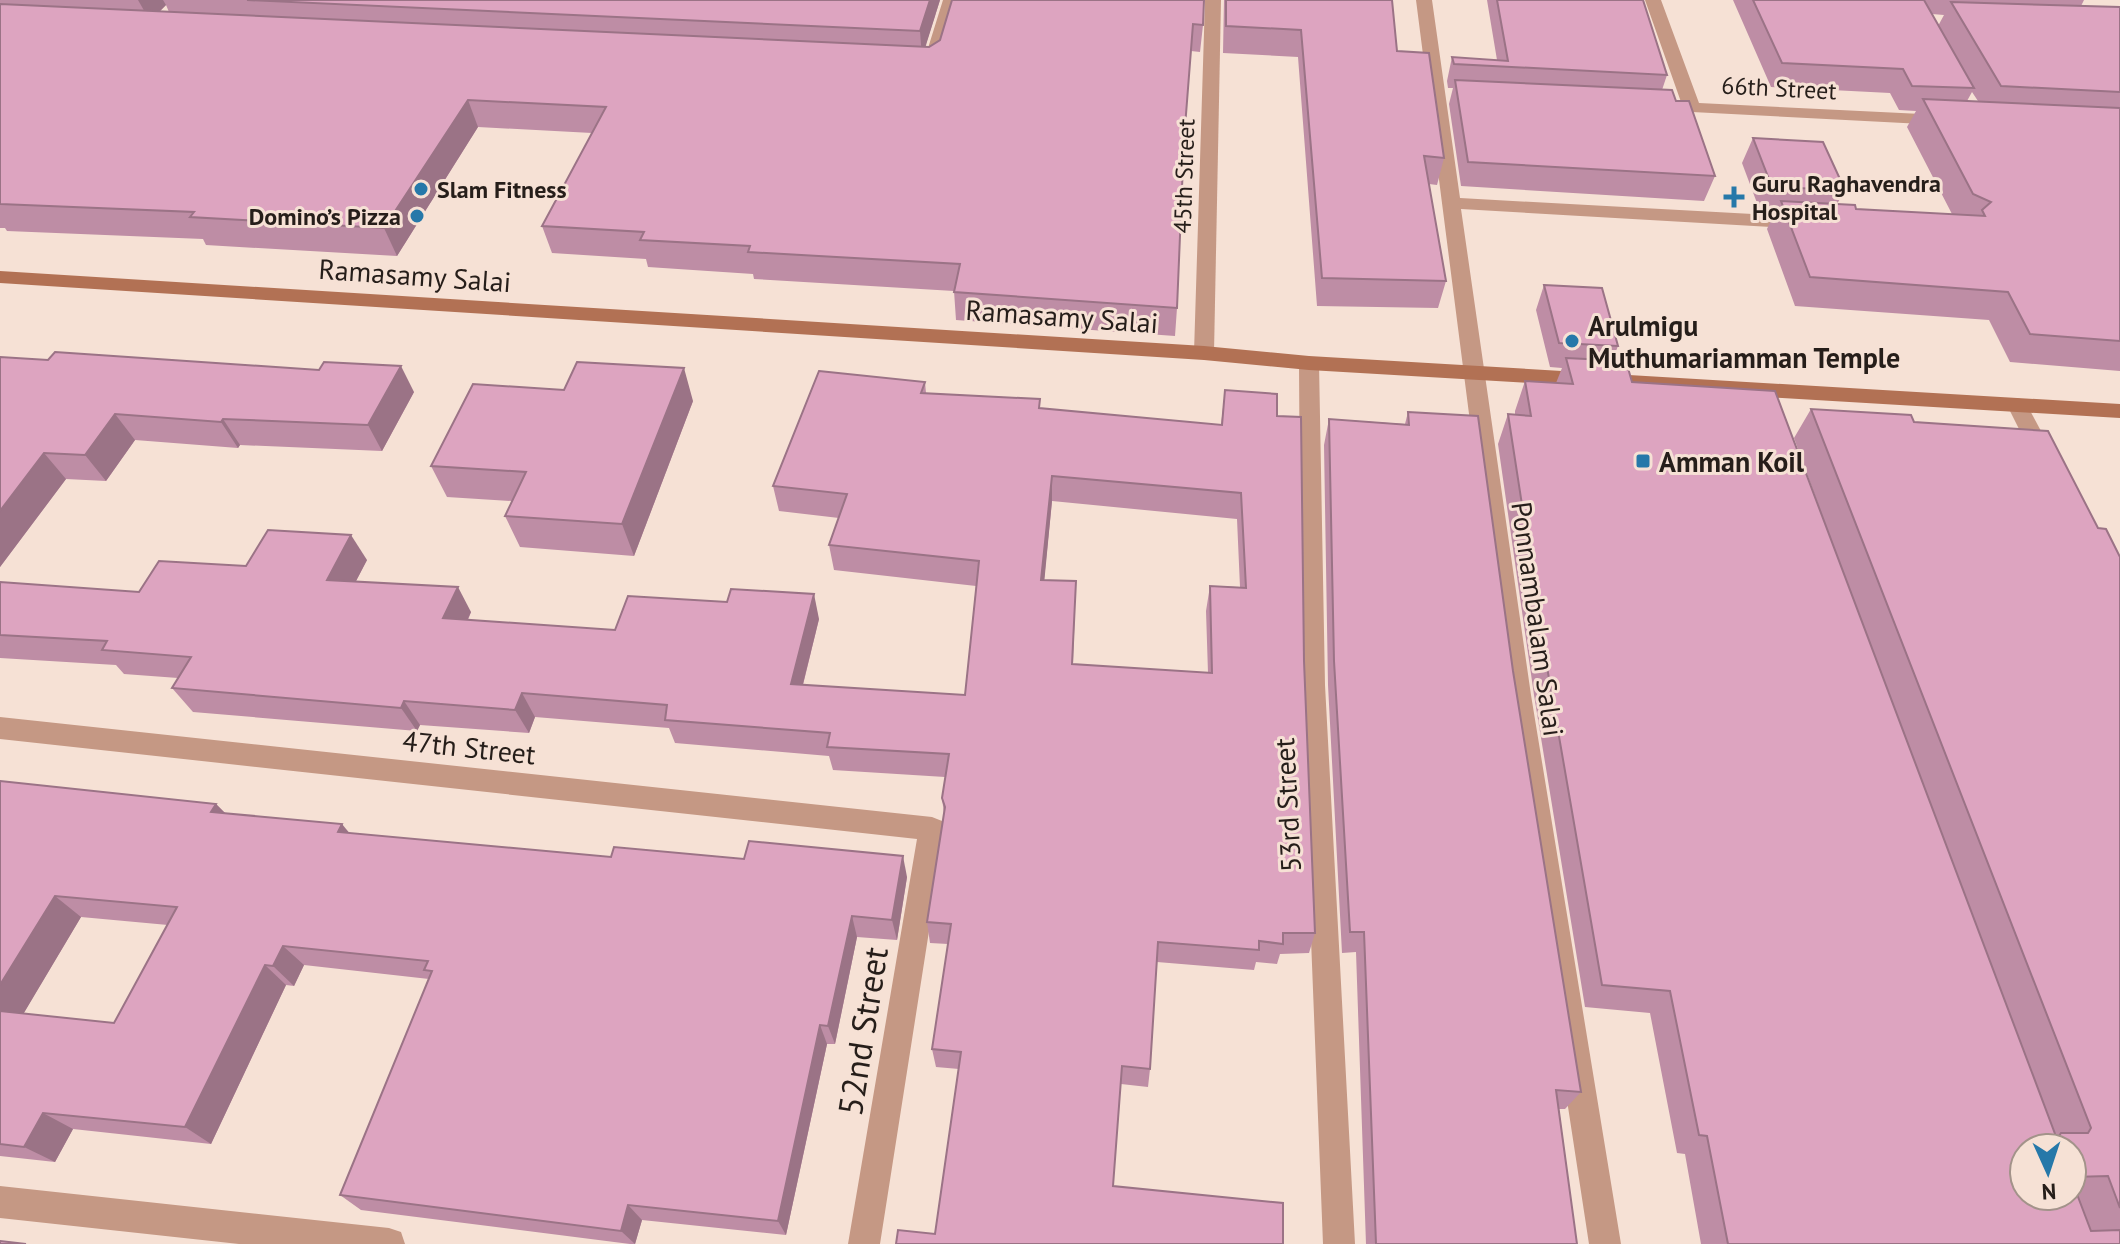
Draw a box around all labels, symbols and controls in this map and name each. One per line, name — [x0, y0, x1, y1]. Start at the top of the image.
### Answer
street label: 66th Street — [1721, 70, 1837, 106]
street label: 45th Street — [1167, 118, 1201, 234]
place label: Guru Raghavendra Hospital — [1752, 168, 1941, 227]
place label: Slam Fitness — [437, 174, 567, 205]
marker: Slam Fitness — [412, 180, 430, 198]
marker: Guru Raghavendra Hospital — [1723, 186, 1745, 208]
place label: Domino’s Pizza — [249, 201, 401, 232]
marker: Domino’s Pizza — [408, 207, 426, 225]
street label: Ramasamy Salai — [317, 250, 513, 300]
street label: Ramasamy Salai — [964, 291, 1160, 341]
place label: Arulmigu Muthumariamman Temple — [1588, 307, 1900, 376]
marker: Arulmigu Muthumariamman Temple — [1563, 332, 1581, 350]
place label: Amman Koil — [1659, 443, 1805, 480]
marker: Amman Koil — [1634, 452, 1652, 470]
street label: Ponnambalam Salai — [1503, 499, 1573, 739]
street label: 47th Street — [401, 722, 538, 772]
street label: 53rd Street — [1265, 737, 1309, 873]
street label: 52nd Street — [827, 943, 897, 1118]
north arrow — [2008, 1132, 2088, 1212]
text: N — [2041, 1178, 2057, 1206]

